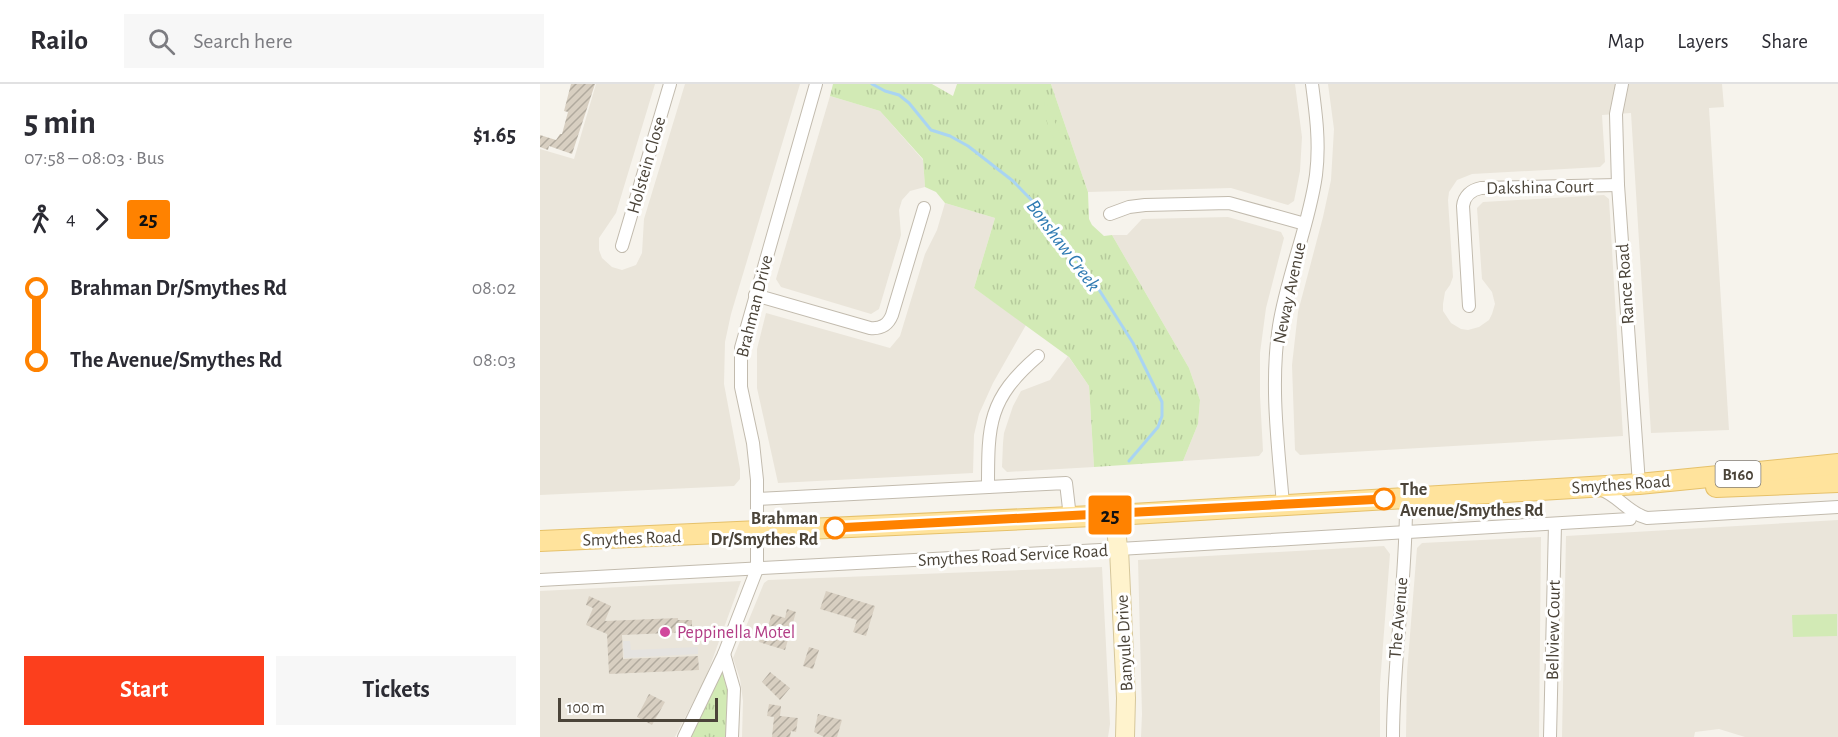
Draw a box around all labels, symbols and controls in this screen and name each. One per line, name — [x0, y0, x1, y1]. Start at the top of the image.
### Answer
search box — [124, 14, 544, 68]
icon: search — [145, 25, 178, 58]
text: Railo — [30, 27, 88, 55]
text: Search here — [193, 30, 293, 52]
text: Map — [1608, 31, 1644, 52]
text: Layers — [1677, 31, 1728, 52]
text: Share — [1761, 31, 1808, 52]
text: 5 min — [24, 107, 96, 140]
street label: Holstein Close — [625, 115, 669, 216]
text: $1.65 — [473, 124, 516, 146]
text: 07:58 – 08:03 · Bus — [24, 148, 164, 168]
street label: Dakshina Court — [1486, 178, 1594, 198]
water label: Bonshaw Creek — [1022, 196, 1104, 295]
icon: walk — [24, 203, 57, 236]
icon: forward — [85, 203, 118, 236]
text: 4 — [66, 209, 76, 229]
text: 25 — [139, 209, 158, 230]
street label: Neway Avenue — [1270, 241, 1310, 346]
street label: Rance Road — [1614, 243, 1638, 325]
street label: Brahman Drive — [734, 253, 776, 359]
text: Brahman Dr/Smythes Rd — [70, 277, 287, 299]
text: 08:02 — [472, 278, 516, 298]
text: The Avenue/Smythes Rd — [70, 349, 282, 371]
text: 08:03 — [473, 350, 516, 370]
road number: B160 — [1716, 461, 1760, 487]
street label: Smythes Road — [1571, 473, 1671, 497]
place label: The Avenue/Smythes Rd — [1400, 481, 1544, 520]
marker: The Avenue/Smythes Rd — [1373, 488, 1395, 510]
line badge: 25 — [1083, 496, 1137, 534]
text: 25 — [1101, 505, 1119, 526]
place label: Brahman Dr/Smythes Rd — [711, 510, 819, 549]
marker: Brahman Dr/Smythes Rd — [824, 517, 846, 539]
street label: Smythes Road — [582, 528, 682, 550]
street label: Smythes Road Service Road — [918, 542, 1109, 570]
street label: The Avenue — [1386, 577, 1412, 660]
street label: Bellview Court — [1544, 579, 1564, 680]
street label: Banyule Drive — [1113, 594, 1137, 692]
place label: Peppinella Motel — [677, 624, 795, 642]
marker: Peppinella Motel — [658, 625, 672, 639]
button: Start — [24, 656, 264, 725]
button: Tickets — [276, 656, 516, 725]
scale bar — [558, 695, 718, 722]
text: 100 m — [567, 700, 605, 716]

